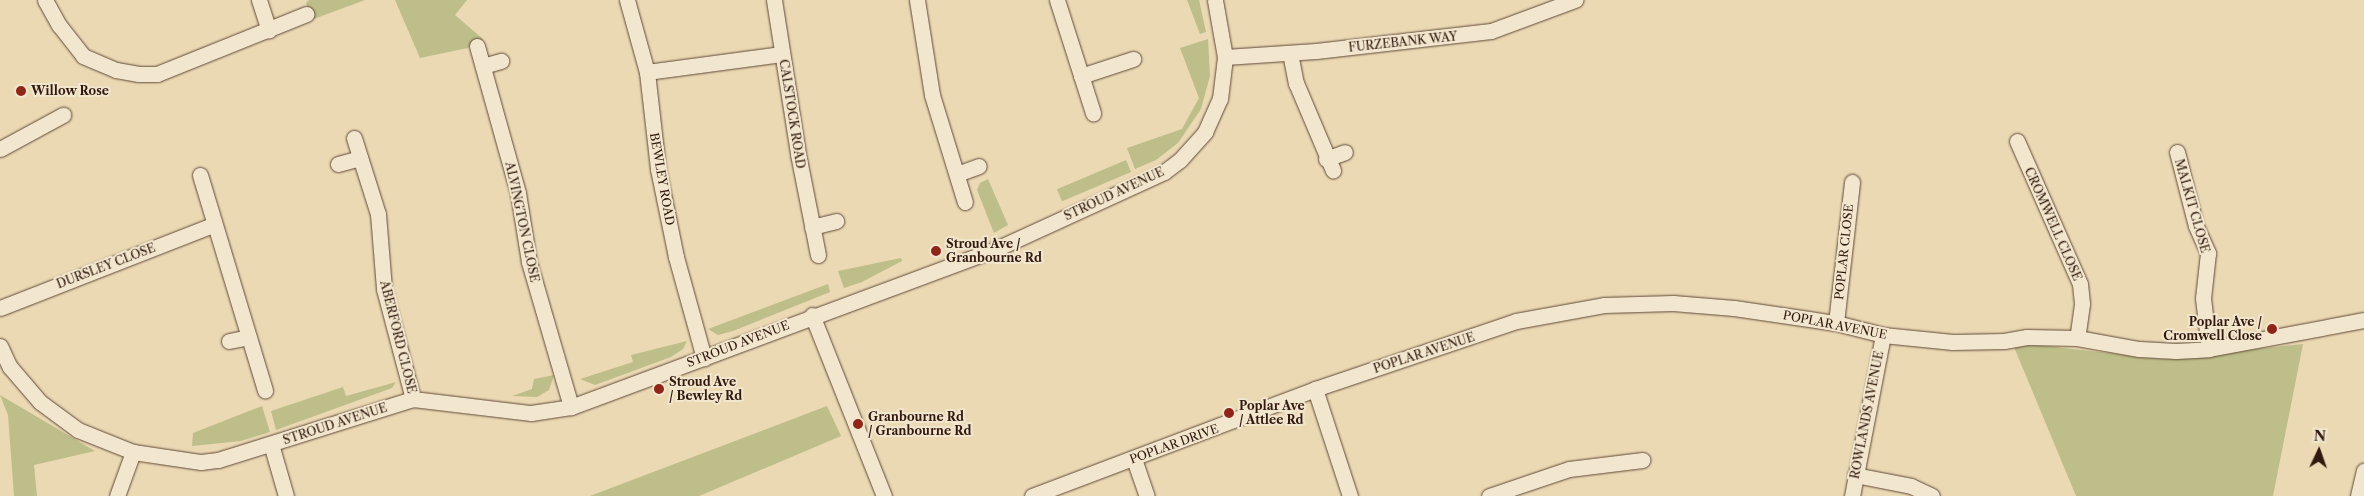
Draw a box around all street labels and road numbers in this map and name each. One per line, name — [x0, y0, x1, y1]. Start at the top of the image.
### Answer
street label: FURZEBANK WAY — [1347, 29, 1459, 55]
street label: CALSTOCK ROAD — [776, 58, 808, 170]
street label: BEWLEY ROAD — [647, 131, 677, 227]
street label: MALKIT CLOSE — [2172, 157, 2212, 255]
street label: ALVINGTON CLOSE — [502, 160, 542, 284]
street label: STROUD AVENUE — [1061, 164, 1167, 224]
street label: CROMWELL CLOSE — [2021, 165, 2085, 283]
street label: POPLAR CLOSE — [1832, 203, 1856, 301]
street label: DURSLEY CLOSE — [54, 240, 158, 292]
street label: ABERFORD CLOSE — [377, 279, 419, 395]
street label: POPLAR AVENUE — [1781, 308, 1889, 342]
street label: STROUD AVENUE — [684, 318, 792, 370]
street label: POPLAR AVENUE — [1371, 330, 1477, 376]
street label: ROWLANDS AVENUE — [1847, 350, 1887, 480]
street label: STROUD AVENUE — [281, 400, 389, 448]
street label: POPLAR DRIVE — [1127, 421, 1221, 467]

